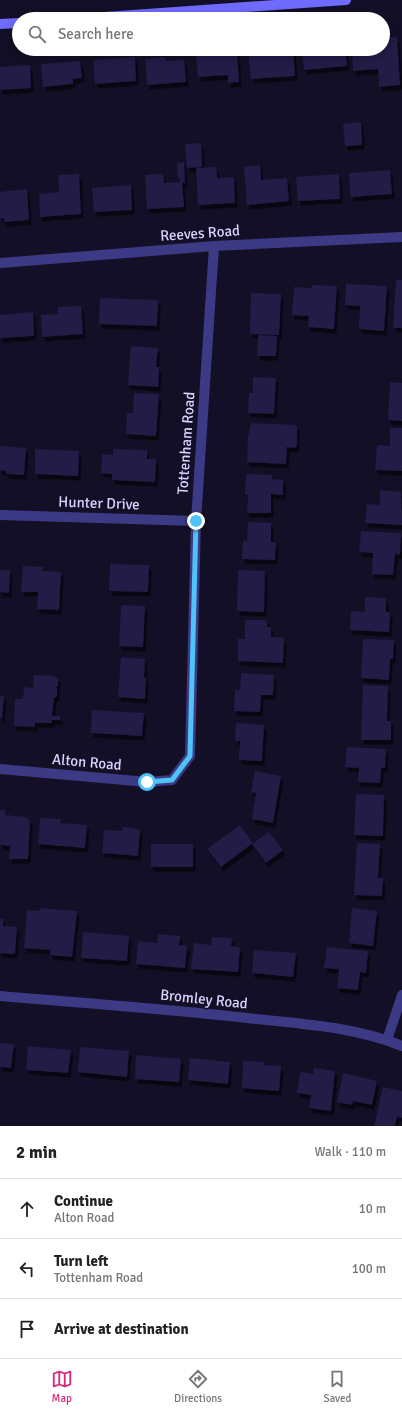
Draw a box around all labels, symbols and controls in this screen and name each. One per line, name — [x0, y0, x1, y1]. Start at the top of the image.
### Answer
search box — [12, 12, 390, 56]
icon: search — [26, 23, 48, 45]
text: Search here — [58, 25, 134, 43]
street label: Reeves Road — [160, 221, 240, 245]
street label: Tottenham Road — [173, 391, 199, 495]
street label: Hunter Drive — [58, 493, 140, 513]
route end — [187, 512, 205, 530]
street label: Alton Road — [52, 750, 123, 774]
route start — [138, 773, 156, 791]
street label: Bromley Road — [159, 985, 249, 1013]
text: 2 min — [16, 1142, 57, 1163]
text: Walk · 110 m — [315, 1144, 386, 1160]
text: Continue — [54, 1192, 113, 1210]
icon: ahead — [16, 1198, 38, 1220]
text: 10 m — [359, 1201, 386, 1217]
text: Alton Road — [54, 1210, 114, 1226]
text: Turn left — [54, 1252, 108, 1270]
icon: left — [16, 1258, 38, 1280]
text: 100 m — [352, 1261, 386, 1277]
text: Tottenham Road — [54, 1270, 143, 1286]
icon: arrive — [16, 1318, 38, 1340]
text: Arrive at destination — [54, 1320, 189, 1338]
tab: Map — [51, 1368, 73, 1405]
tab: Directions — [174, 1368, 222, 1405]
tab: Saved — [324, 1368, 351, 1405]

